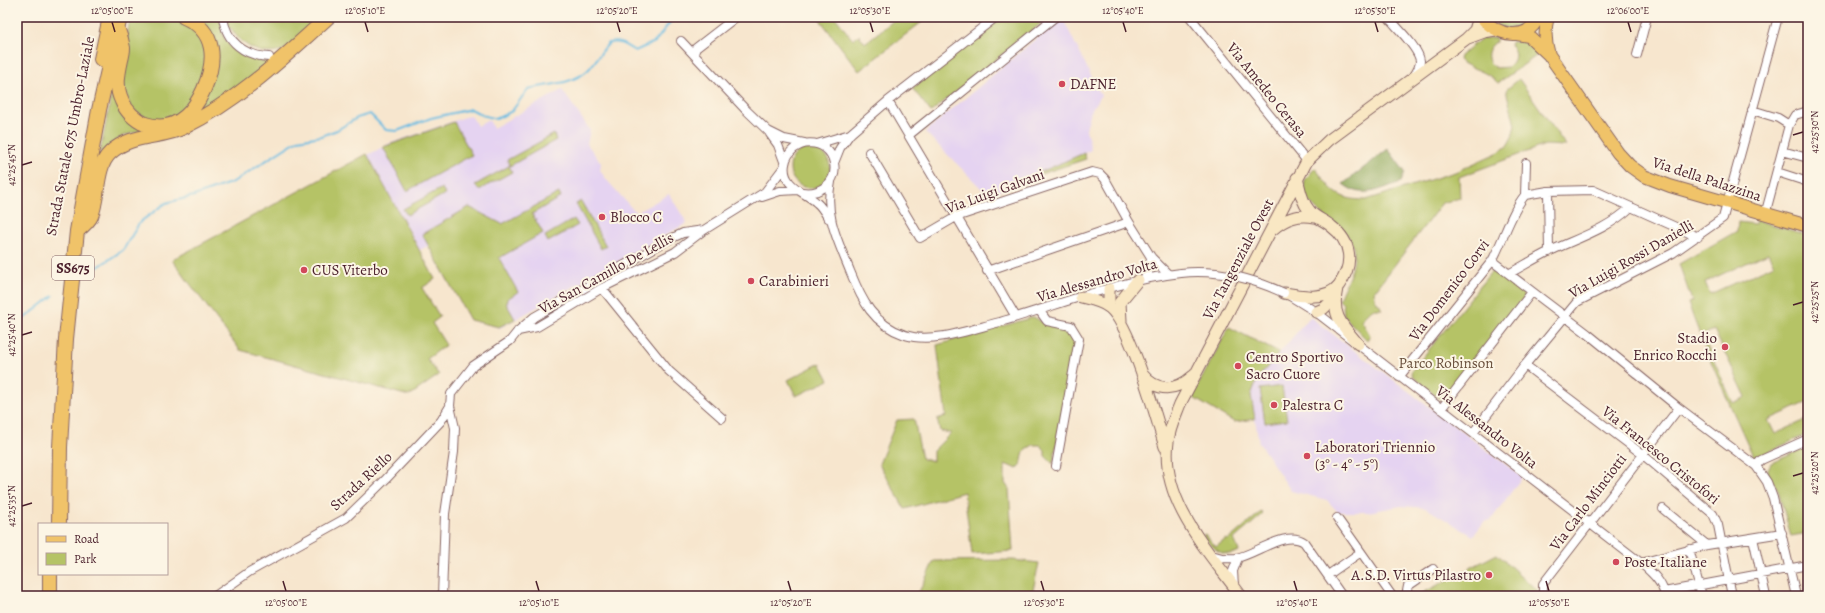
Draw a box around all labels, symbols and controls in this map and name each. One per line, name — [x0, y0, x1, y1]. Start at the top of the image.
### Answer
text: 12°05'00"E — [91, 4, 133, 17]
text: 12°05'10"E — [345, 4, 385, 17]
text: 12°05'20"E — [596, 4, 638, 17]
text: 12°05'30"E — [850, 4, 891, 17]
text: 12°05'40"E — [1102, 4, 1144, 17]
text: 12°05'50"E — [1354, 4, 1396, 17]
text: 12°06'00"E — [1607, 4, 1649, 17]
street label: Strada Statale 675 Umbro-Laziale — [41, 34, 99, 237]
street label: Via Amedeo Cerasa — [1222, 37, 1312, 142]
place label: DAFNE — [1070, 74, 1117, 94]
marker: DAFNE — [1057, 79, 1067, 89]
text: 42°25'30"N — [1808, 111, 1821, 153]
text: 42°25'45"N — [5, 144, 18, 186]
street label: Via della Palazzina — [1649, 152, 1764, 206]
street label: Via Luigi Galvani — [942, 164, 1047, 218]
street label: Via Tangenziale Ovest — [1197, 195, 1278, 324]
place label: Blocco C — [610, 207, 662, 227]
marker: Blocco C — [597, 212, 607, 222]
street label: Via Luigi Rossi Danielli — [1564, 215, 1697, 303]
street label: Via San Camillo De Lellis — [534, 228, 677, 319]
street label: Via Domenico Corvi — [1404, 235, 1494, 346]
street label: Via Alessandro Volta — [1034, 253, 1159, 307]
road number: SS675 — [52, 256, 94, 280]
place label: CUS Viterbo — [312, 260, 388, 280]
marker: CUS Viterbo — [299, 265, 309, 275]
place label: Carabinieri — [759, 271, 829, 291]
marker: Carabinieri — [746, 276, 756, 286]
text: 42°25'25"N — [1808, 281, 1821, 323]
text: 42°25'40"N — [5, 313, 18, 357]
place label: Stadio Enrico Rocchi — [1633, 328, 1717, 365]
marker: Stadio Enrico Rocchi — [1720, 342, 1730, 352]
place label: Centro Sportivo Sacro Cuore — [1246, 347, 1343, 384]
park label: Parco Robinson — [1398, 353, 1494, 373]
marker: Centro Sportivo Sacro Cuore — [1233, 361, 1243, 371]
street label: Via Alessandro Volta — [1431, 380, 1542, 473]
place label: Palestra C — [1282, 395, 1343, 415]
marker: Palestra C — [1269, 400, 1279, 410]
street label: Via Francesco Cristofori — [1597, 401, 1724, 509]
place label: Laboratori Triennio (3° - 4° - 5°) — [1315, 437, 1435, 474]
street label: Strada Riello — [326, 447, 396, 515]
street label: Via Carlo Minciotti — [1544, 450, 1631, 555]
marker: Laboratori Triennio (3° - 4° - 5°) — [1302, 451, 1312, 461]
text: 42°25'20"N — [1808, 451, 1821, 495]
text: 42°25'35"N — [5, 485, 18, 527]
legend — [38, 523, 168, 575]
text: Road — [74, 531, 100, 547]
text: Park — [74, 551, 97, 567]
place label: Poste Italiane — [1624, 552, 1707, 572]
marker: Poste Italiane — [1611, 557, 1621, 567]
place label: A.S.D. Virtus Pilastro — [1350, 565, 1481, 585]
marker: A.S.D. Virtus Pilastro — [1484, 570, 1494, 580]
text: 12°05'00"E — [265, 596, 307, 609]
text: 12°05'10"E — [519, 596, 559, 609]
text: 12°05'20"E — [770, 596, 812, 609]
text: 12°05'30"E — [1024, 596, 1065, 609]
text: 12°05'40"E — [1276, 596, 1318, 609]
text: 12°05'50"E — [1528, 596, 1570, 609]

